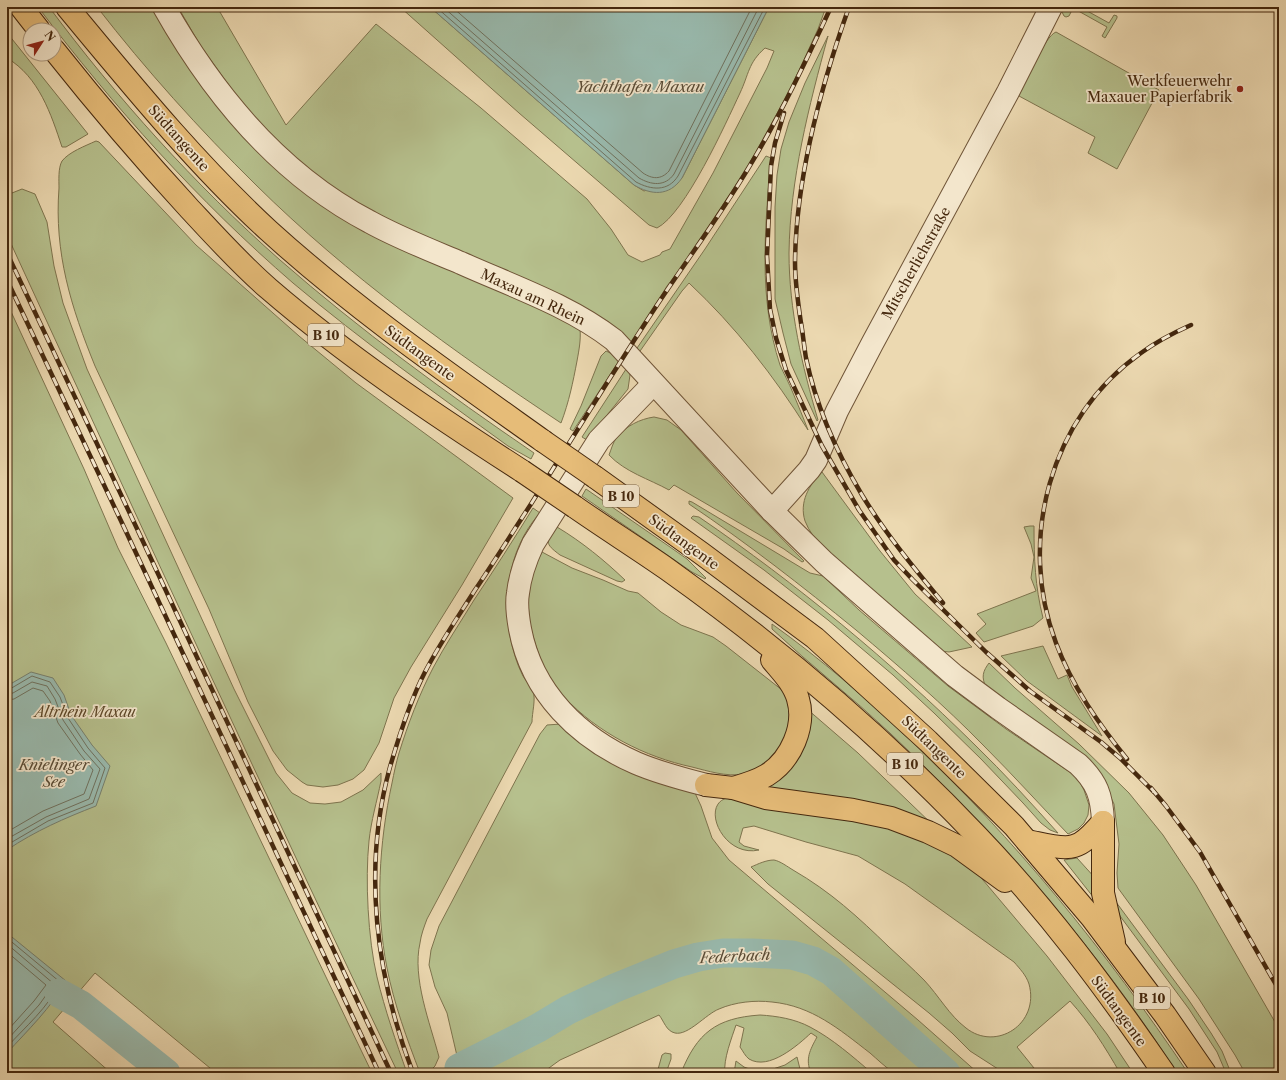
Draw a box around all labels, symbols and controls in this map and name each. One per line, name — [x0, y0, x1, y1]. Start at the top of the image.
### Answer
north arrow — [22, 22, 62, 62]
text: N — [42, 28, 59, 44]
place label: Werkfeuerwehr Maxauer Papierfabrik — [1087, 72, 1233, 106]
water label: Yachthafen Maxau — [576, 77, 704, 96]
marker: Werkfeuerwehr Maxauer Papierfabrik — [1235, 84, 1245, 94]
street label: Südtangente — [144, 101, 214, 175]
street label: Mitscherlichstraße — [878, 204, 954, 322]
street label: Maxau am Rhein — [478, 265, 588, 329]
street label: Südtangente — [381, 321, 459, 385]
road number: B 10 — [308, 324, 344, 346]
road number: B 10 — [603, 485, 639, 507]
street label: Südtangente — [645, 510, 723, 574]
park label: Altrhein Maxau — [32, 703, 136, 721]
street label: Südtangente — [898, 712, 970, 782]
road number: B 10 — [887, 753, 923, 775]
water label: Knielinger See — [18, 755, 90, 791]
water label: Federbach — [698, 945, 771, 967]
street label: Südtangente — [1087, 972, 1151, 1050]
road number: B 10 — [1134, 987, 1170, 1009]

